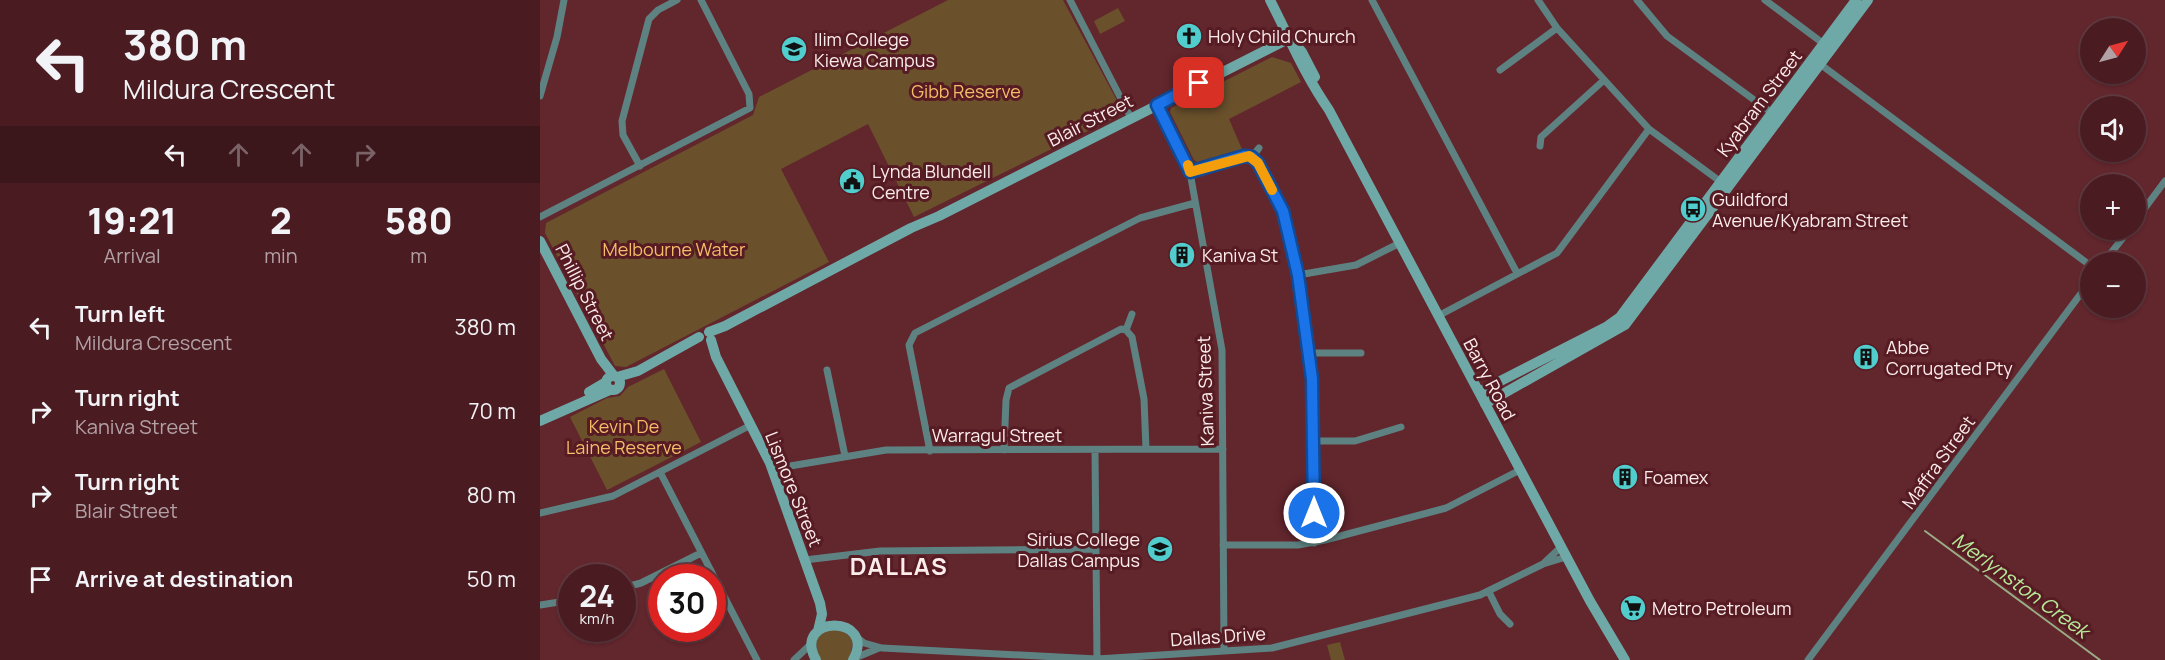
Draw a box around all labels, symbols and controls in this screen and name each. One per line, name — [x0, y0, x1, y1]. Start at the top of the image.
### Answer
text: 380 m — [123, 15, 247, 73]
north arrow — [2080, 18, 2146, 84]
map controls — [2080, 18, 2146, 318]
church icon: Holy Child Church — [1174, 21, 1204, 51]
icon: left — [24, 24, 102, 102]
place label: Holy Child Church — [1208, 24, 1356, 48]
place label: Ilim College Kiewa Campus — [814, 27, 935, 72]
school or university icon: Ilim College Kiewa Campus — [779, 34, 809, 64]
street label: Kyabram Street — [1711, 45, 1807, 161]
pin — [1173, 57, 1224, 108]
icon: arrive — [1182, 66, 1215, 99]
text: Mildura Crescent — [123, 70, 335, 107]
park label: Gibb Reserve — [911, 79, 1021, 103]
street label: Blair Street — [1043, 88, 1137, 152]
button: sound — [2080, 96, 2146, 162]
icon: left — [159, 138, 192, 171]
icon: ahead — [222, 138, 255, 171]
icon: ahead — [285, 138, 318, 171]
icon: right — [348, 138, 381, 171]
place label: Lynda Blundell Centre — [872, 159, 991, 204]
public building icon: Lynda Blundell Centre — [837, 166, 867, 196]
button: + — [2080, 174, 2146, 240]
place label: Guildford Avenue/Kyabram Street — [1712, 187, 1908, 232]
bus stop icon: Guildford Avenue/Kyabram Street — [1678, 194, 1708, 224]
text: 19:21 — [87, 196, 177, 245]
text: 2 — [270, 196, 292, 245]
text: 580 — [385, 196, 453, 245]
park label: Melbourne Water — [603, 237, 746, 261]
street label: Phillip Street — [550, 240, 620, 344]
building icon: Kaniva St — [1167, 240, 1197, 270]
text: Arrival — [104, 242, 161, 269]
text: min — [264, 242, 298, 269]
text: m — [410, 242, 427, 269]
place label: Kaniva St — [1202, 243, 1278, 267]
button: − — [2080, 252, 2146, 318]
text: Turn left — [75, 299, 165, 329]
icon: left — [24, 311, 57, 344]
text: 380 m — [455, 312, 516, 342]
text: Mildura Crescent — [75, 329, 232, 356]
street label: Barry Road — [1458, 334, 1522, 424]
street label: Kaniva Street — [1191, 335, 1219, 447]
place label: Abbe Corrugated Pty — [1886, 335, 2013, 380]
building icon: Abbe Corrugated Pty — [1851, 342, 1881, 372]
text: Turn right — [75, 383, 180, 413]
icon: right — [24, 395, 57, 428]
text: 70 m — [468, 396, 516, 426]
street label: Maffra Street — [1896, 411, 1980, 513]
text: Kaniva Street — [75, 413, 198, 440]
park label: Kevin De Laine Reserve — [566, 414, 682, 459]
street label: Warragul Street — [932, 423, 1062, 447]
street label: Lismore Street — [760, 428, 828, 550]
building icon: Foamex — [1610, 462, 1640, 492]
place label: Foamex — [1644, 465, 1709, 489]
text: Turn right — [75, 467, 180, 497]
icon: right — [24, 479, 57, 512]
text: 80 m — [467, 480, 516, 510]
position arrow — [1282, 481, 1346, 545]
text: Blair Street — [75, 497, 178, 524]
water label: Merlynston Creek — [1947, 526, 2097, 646]
place label: Sirius College Dallas Campus — [1018, 527, 1140, 572]
school or university icon: Sirius College Dallas Campus — [1145, 534, 1175, 564]
district label: DALLAS — [850, 549, 948, 582]
icon: arrive — [24, 563, 57, 596]
text: Arrive at destination — [75, 564, 293, 594]
text: 50 m — [467, 564, 516, 594]
speed limit sign: 30 — [648, 564, 726, 642]
text: 24 — [579, 575, 615, 616]
supermarket icon: Metro Petroleum — [1618, 593, 1648, 623]
place label: Metro Petroleum — [1652, 596, 1792, 620]
text: km/h — [580, 608, 614, 629]
street label: Dallas Drive — [1169, 621, 1267, 651]

